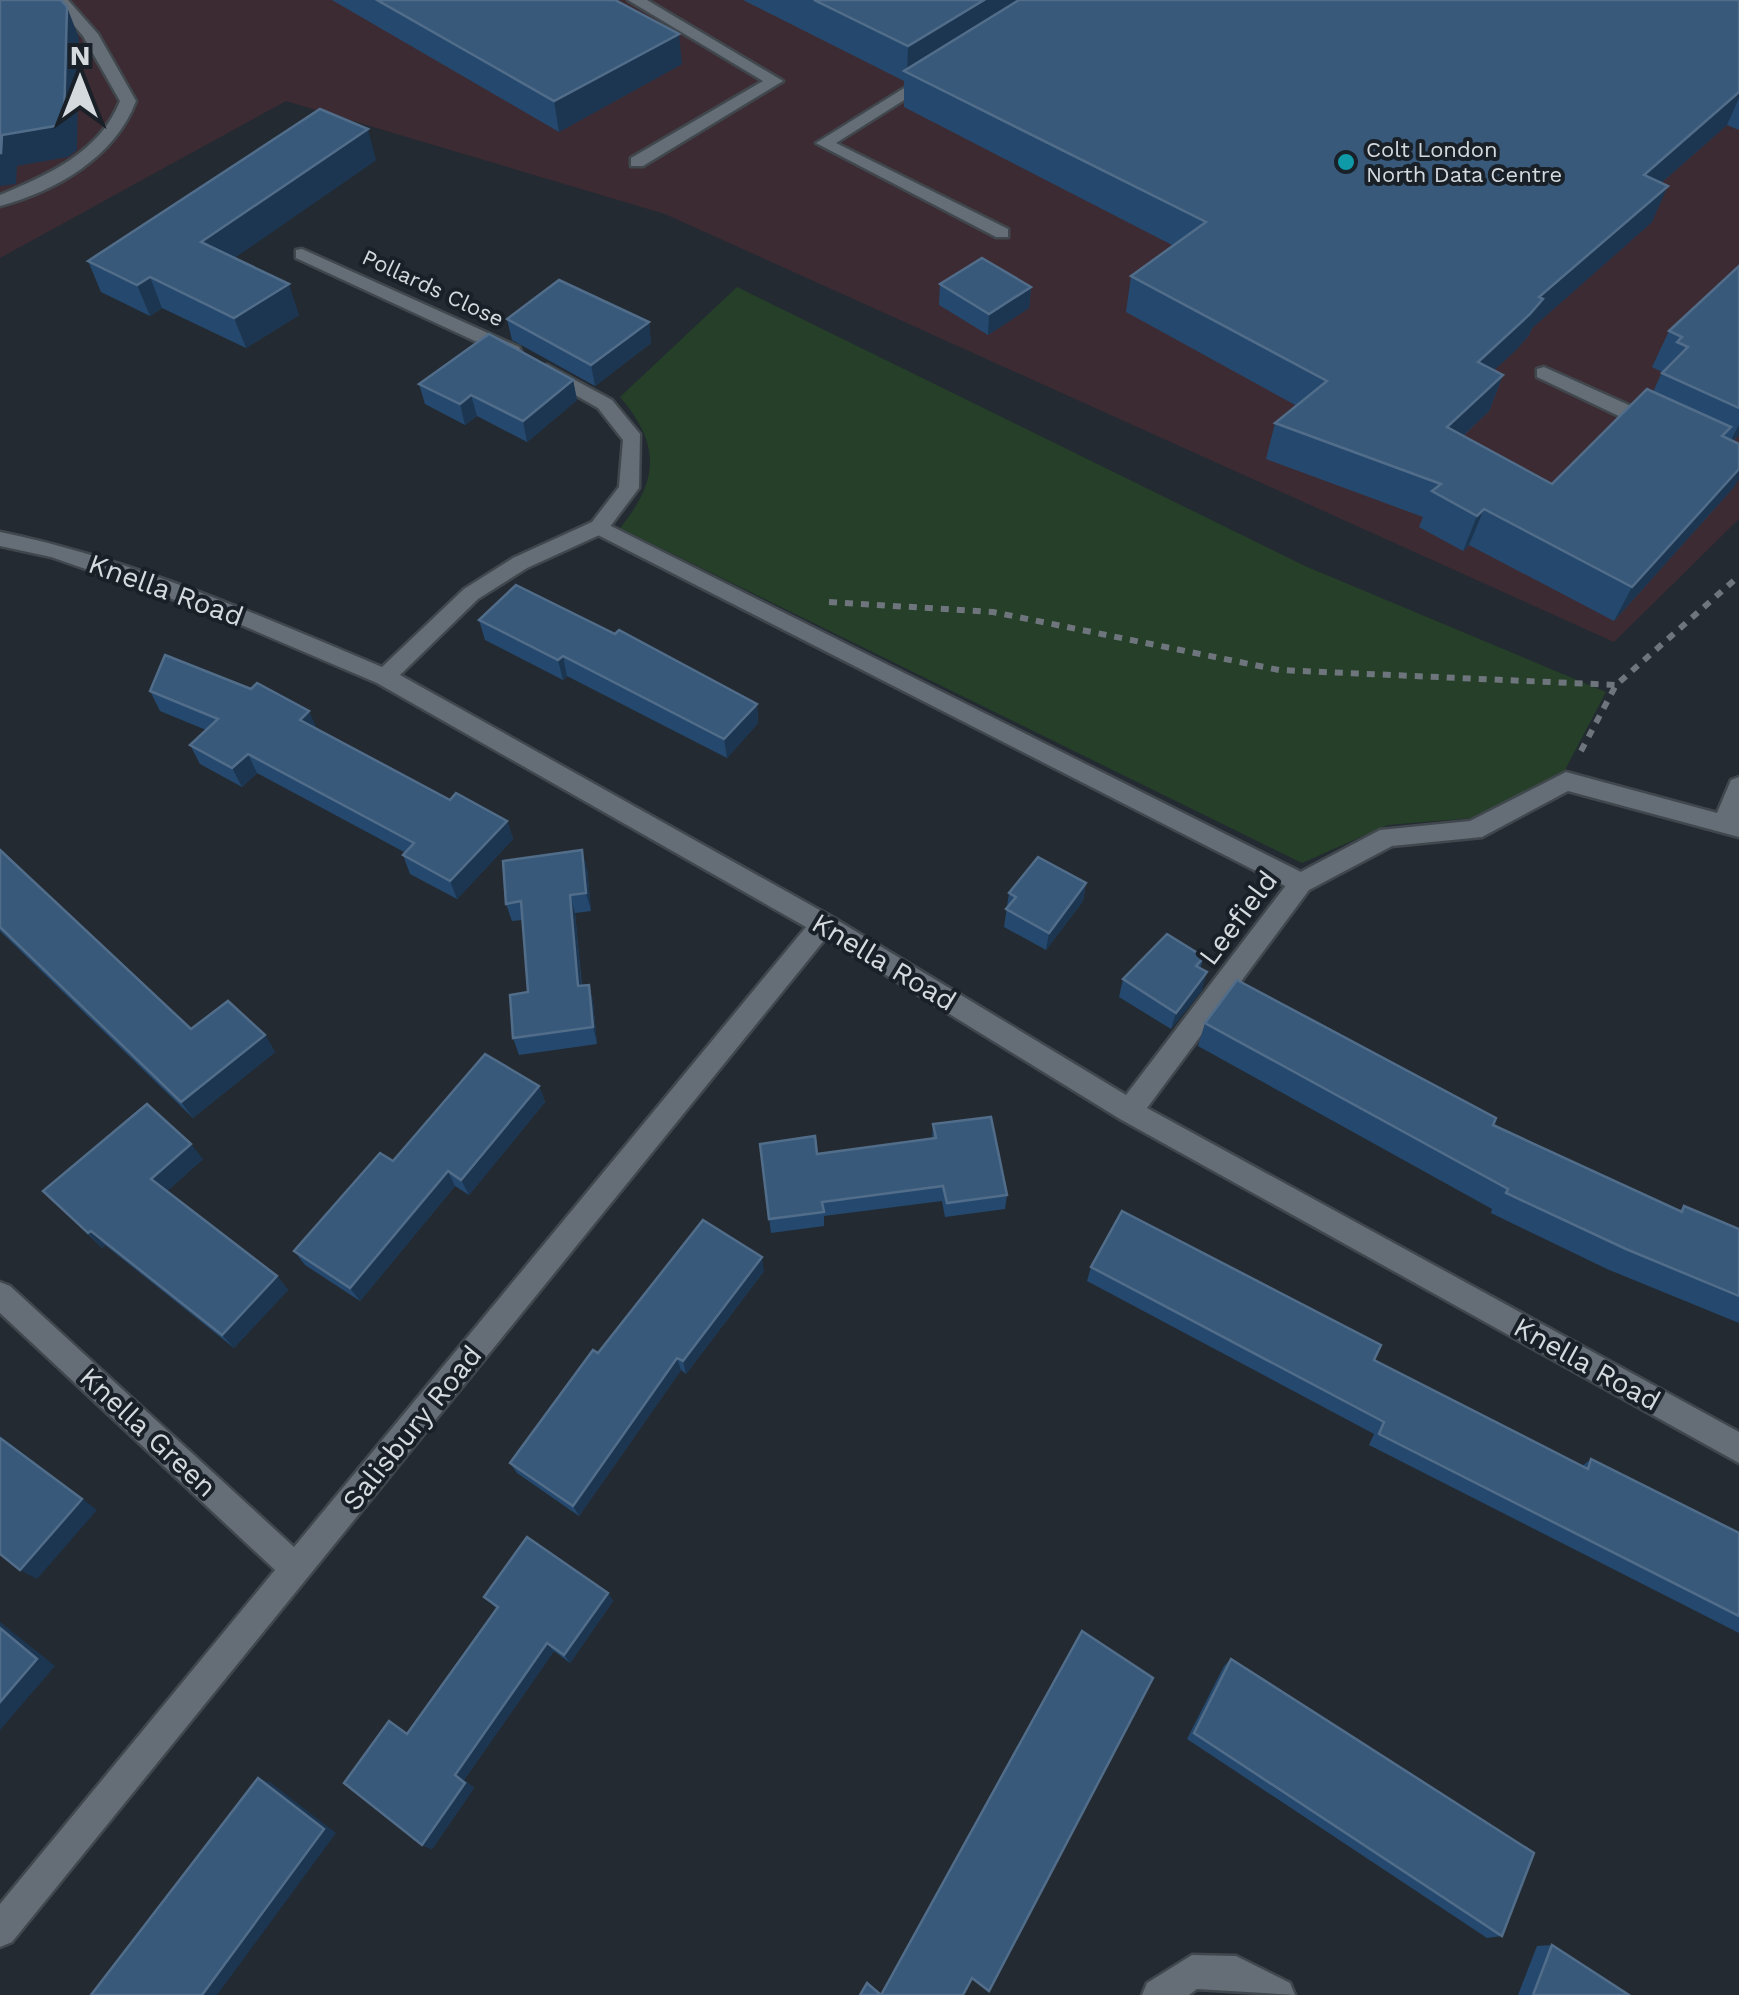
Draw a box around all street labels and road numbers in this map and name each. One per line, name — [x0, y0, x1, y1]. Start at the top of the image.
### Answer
street label: Pollards Close — [358, 244, 508, 332]
street label: Knella Road — [84, 547, 248, 633]
street label: Leefield — [1192, 864, 1284, 972]
street label: Knella Road — [806, 906, 962, 1018]
street label: Knella Road — [1508, 1310, 1666, 1418]
street label: Salisbury Road — [336, 1339, 488, 1517]
street label: Knella Green — [73, 1360, 223, 1504]

